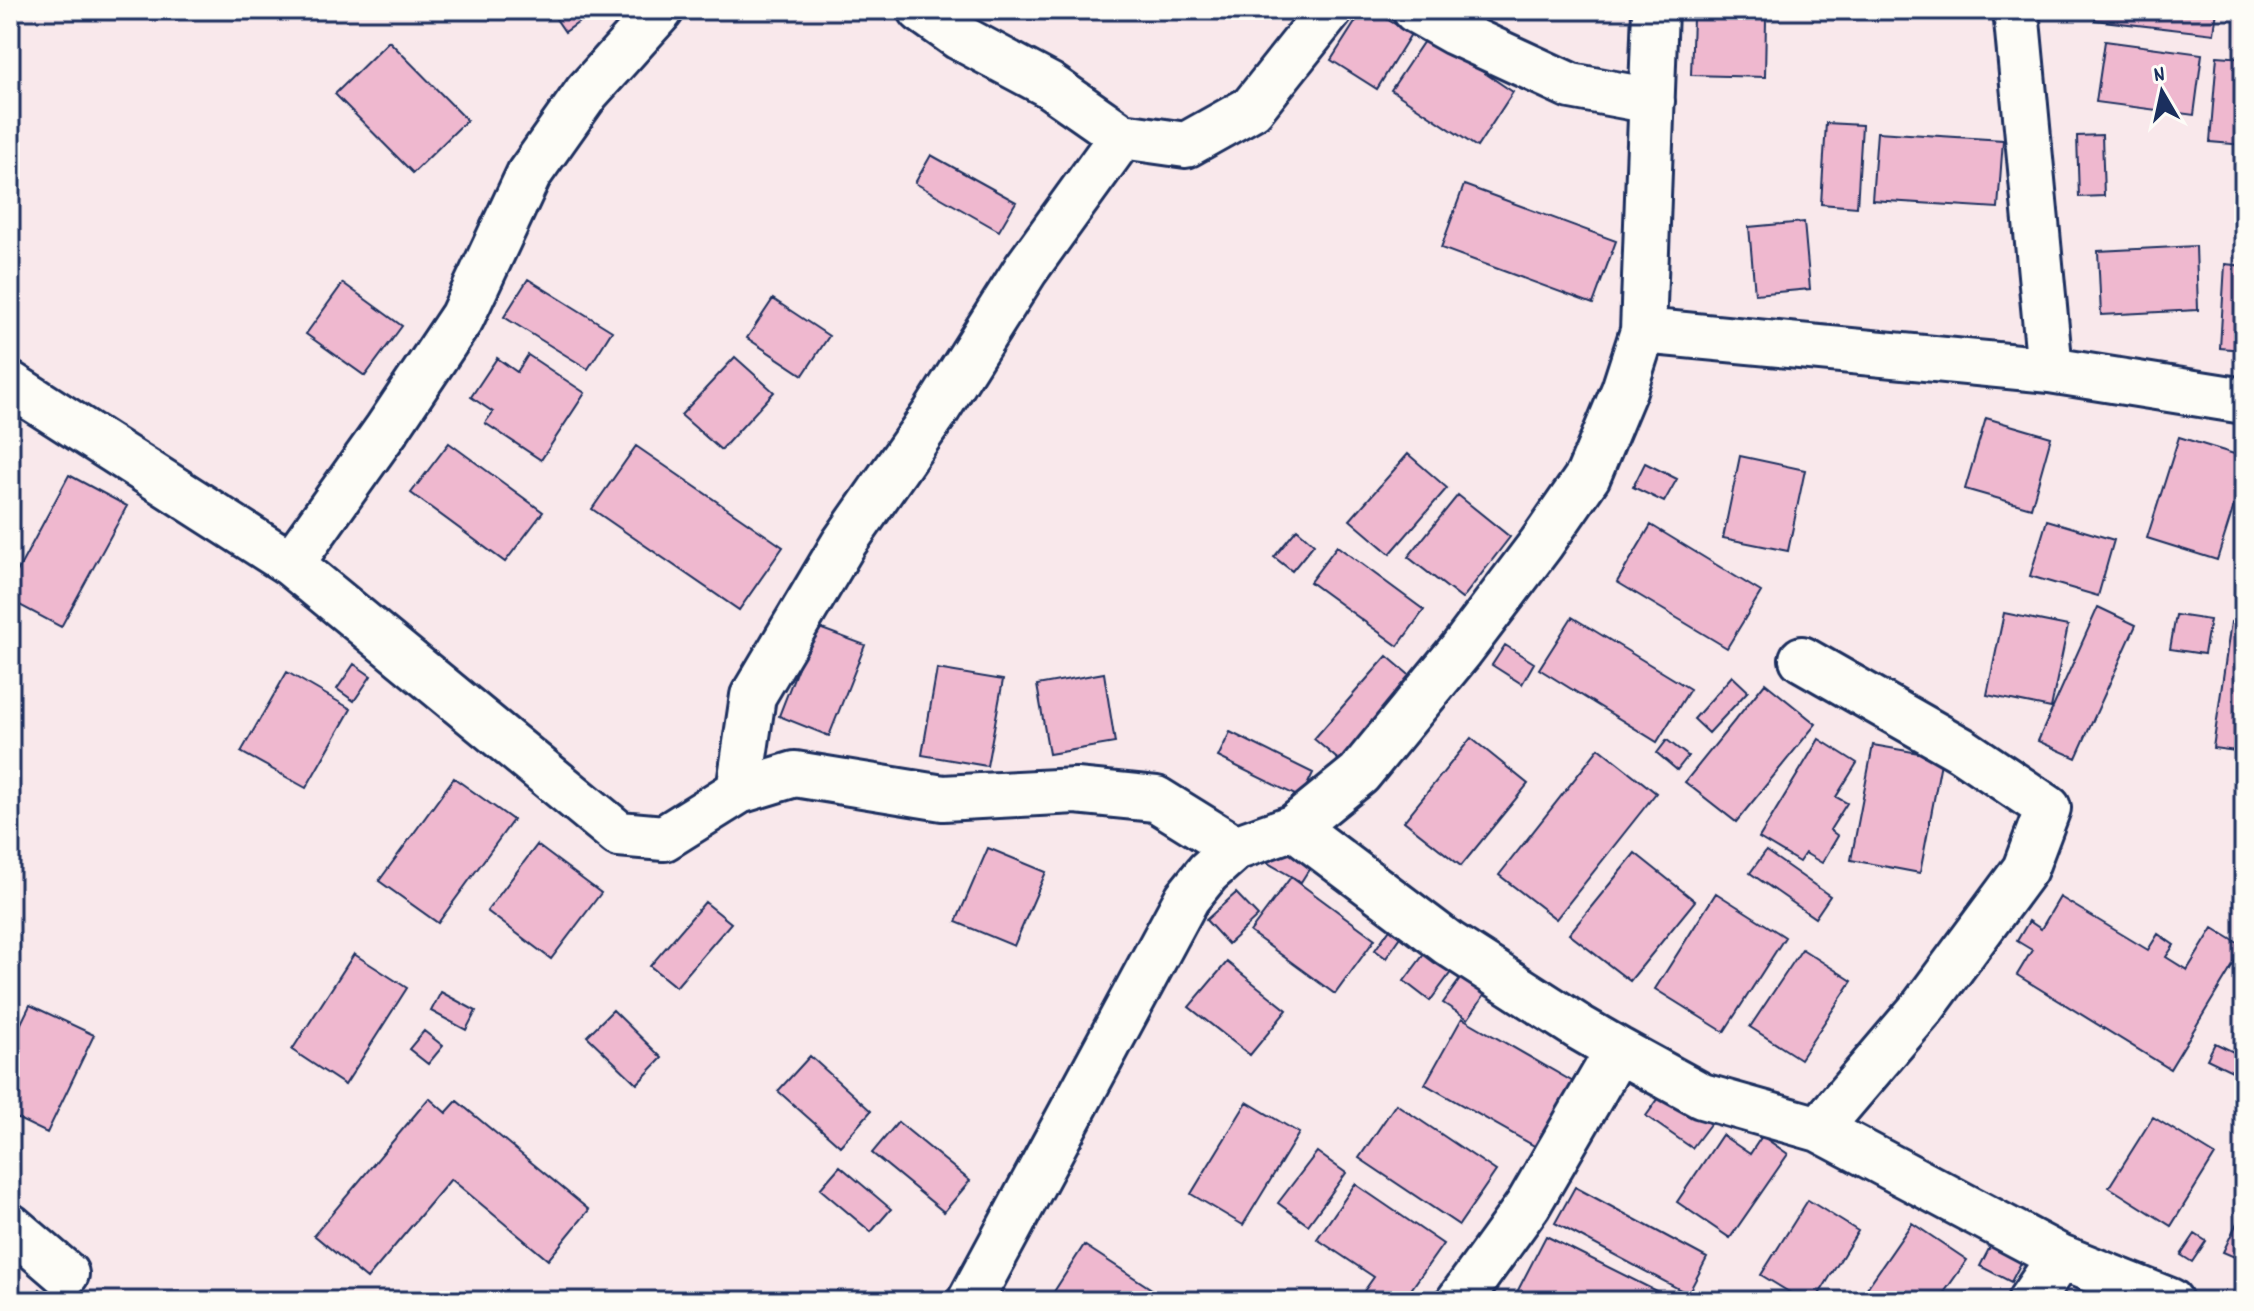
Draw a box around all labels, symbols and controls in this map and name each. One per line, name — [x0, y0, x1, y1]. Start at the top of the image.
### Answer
north arrow — [2122, 52, 2202, 132]
text: N — [2152, 60, 2167, 92]

